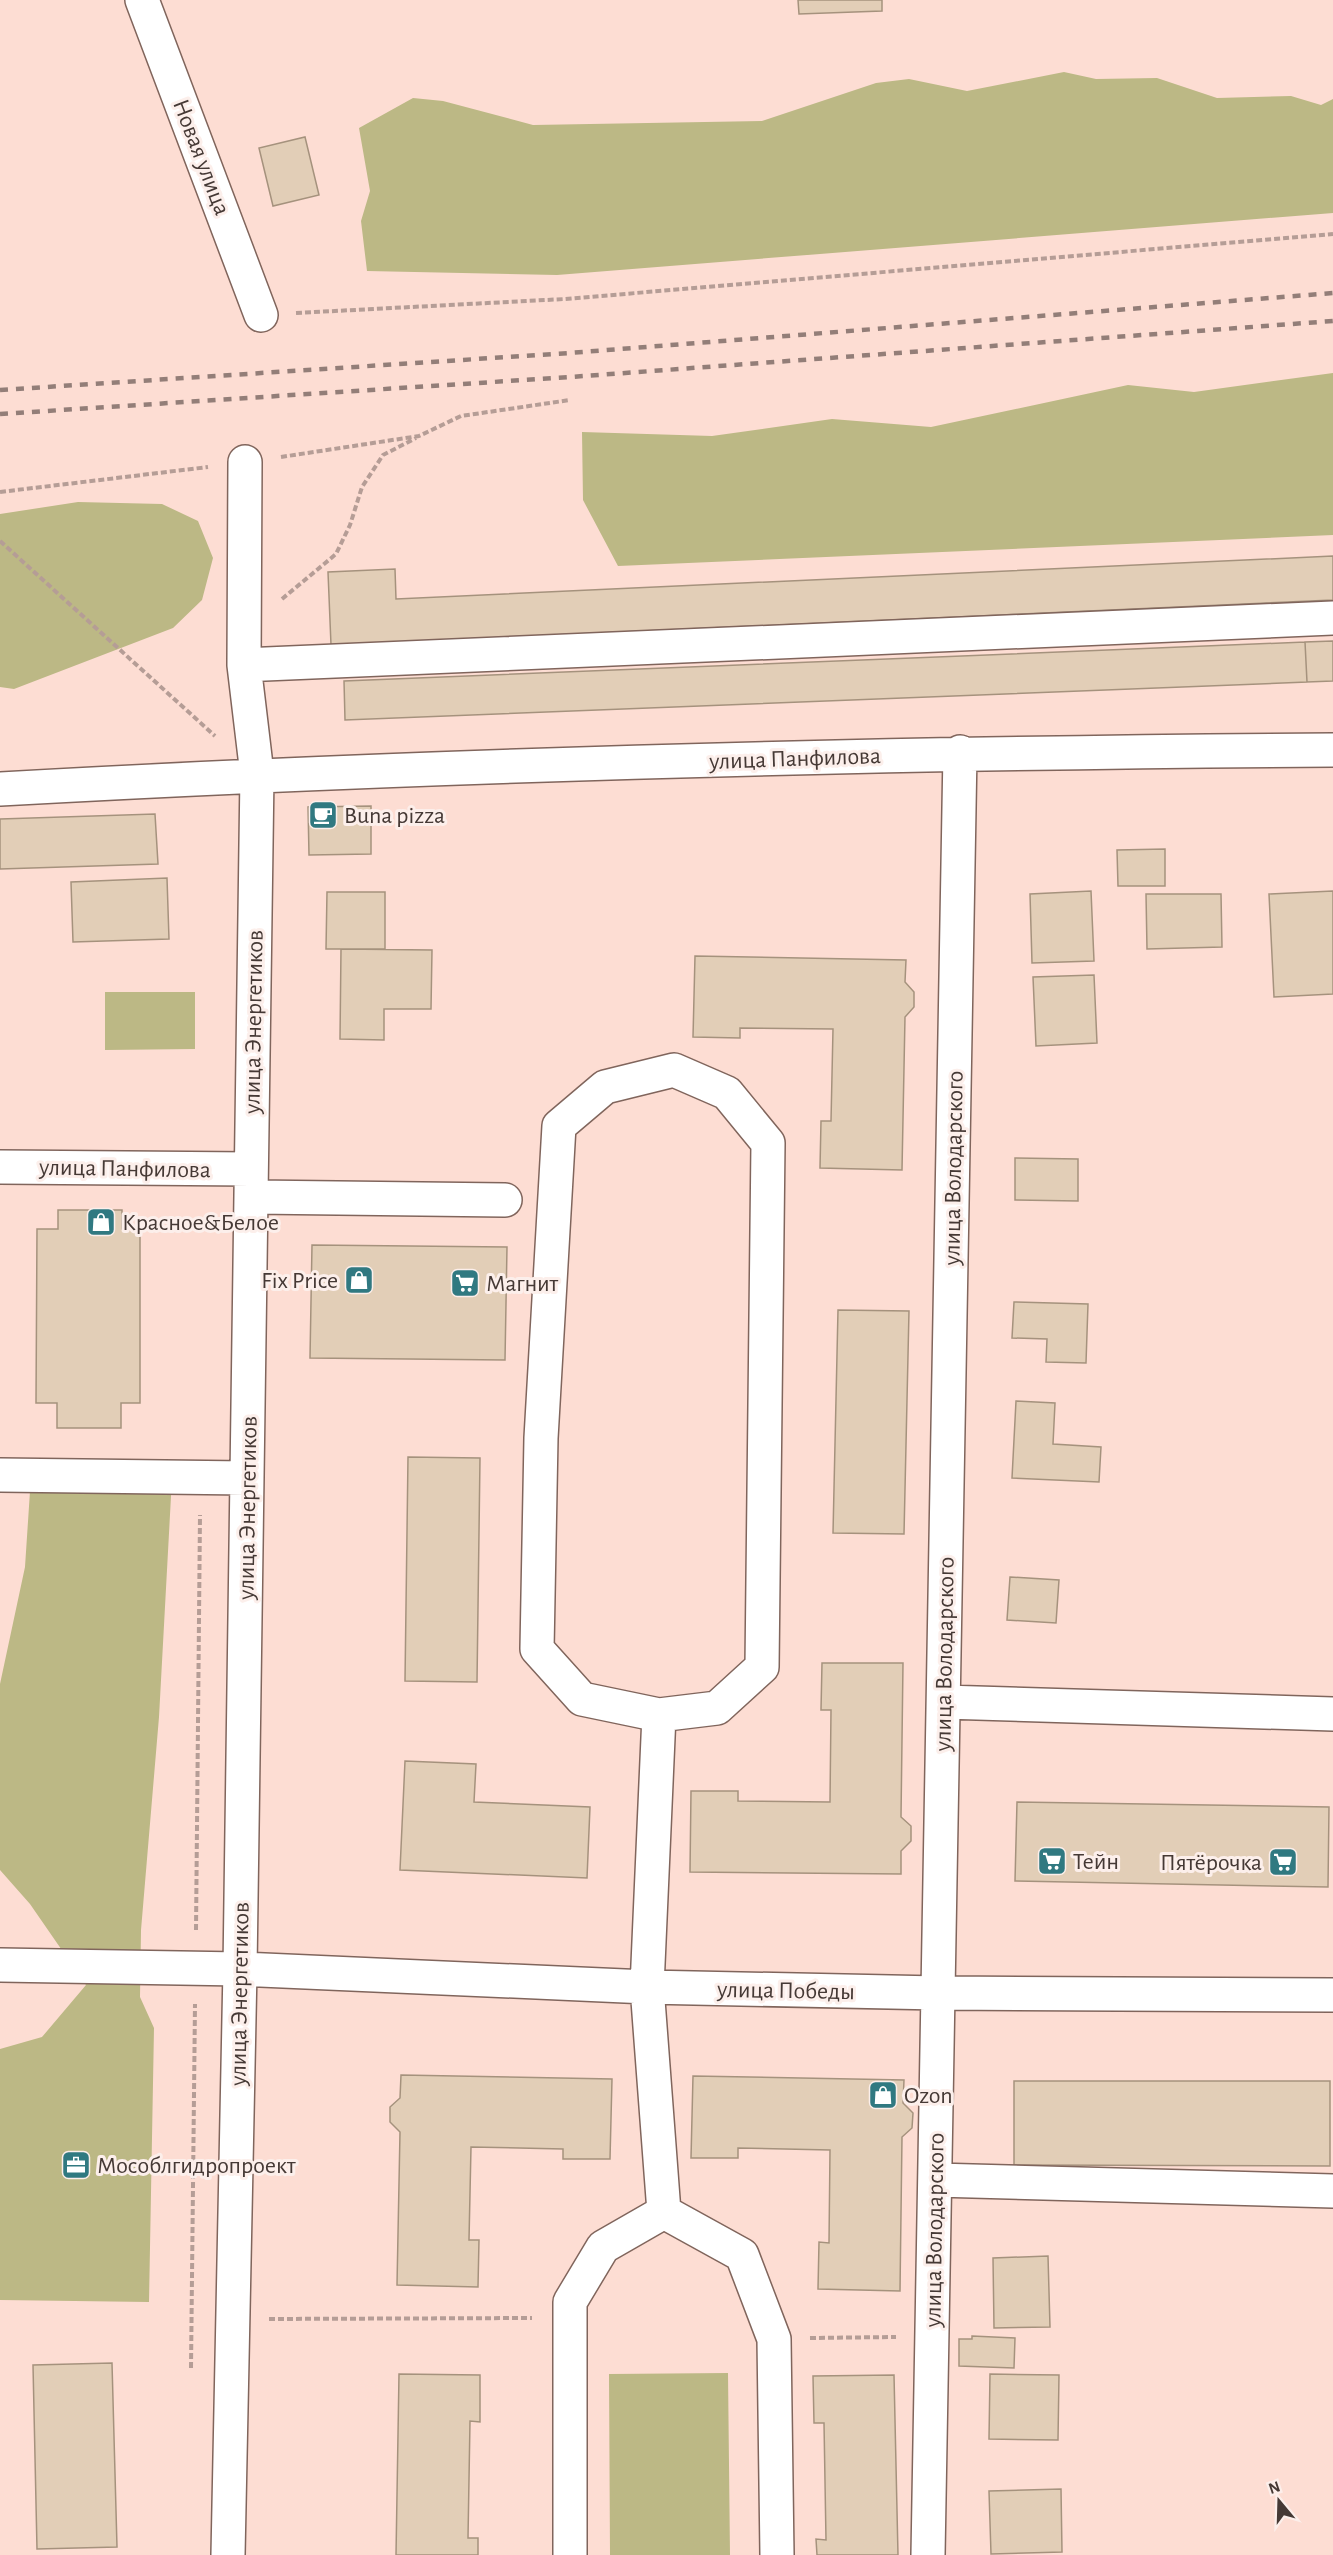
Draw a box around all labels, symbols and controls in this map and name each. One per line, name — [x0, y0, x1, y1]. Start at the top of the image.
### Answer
street label: Новая улица — [168, 96, 234, 219]
street label: улица Панфилова — [708, 744, 881, 774]
cafe icon: Buna pizza — [307, 799, 339, 831]
place label: Buna pizza — [344, 804, 445, 828]
street label: улица Энергетиков — [240, 930, 268, 1115]
street label: улица Володарского — [940, 1071, 968, 1267]
street label: улица Панфилова — [38, 1155, 211, 1182]
shop icon: Красное&Белое — [85, 1206, 117, 1238]
place label: Красное&Белое — [122, 1211, 279, 1235]
shop icon: Fix Price — [343, 1264, 375, 1296]
supermarket icon: Магнит — [449, 1267, 481, 1299]
place label: Fix Price — [261, 1269, 338, 1293]
place label: Магнит — [486, 1272, 558, 1296]
street label: улица Энергетиков — [234, 1416, 262, 1601]
street label: улица Володарского — [931, 1557, 959, 1753]
supermarket icon: Тейн — [1036, 1845, 1068, 1877]
supermarket icon: Пятёрочка — [1267, 1846, 1299, 1878]
place label: Тейн — [1073, 1850, 1119, 1874]
place label: Пятёрочка — [1160, 1851, 1262, 1875]
street label: улица Энергетиков — [226, 1902, 254, 2087]
street label: улица Победы — [716, 1978, 855, 2004]
shop icon: Ozon — [867, 2079, 899, 2111]
place label: Ozon — [904, 2084, 953, 2108]
street label: улица Володарского — [921, 2133, 949, 2329]
office icon: Мособлгидропроект — [60, 2149, 92, 2181]
place label: Мособлгидропроект — [97, 2154, 296, 2178]
north arrow — [1249, 2471, 1309, 2531]
text: N — [1267, 2478, 1282, 2497]

